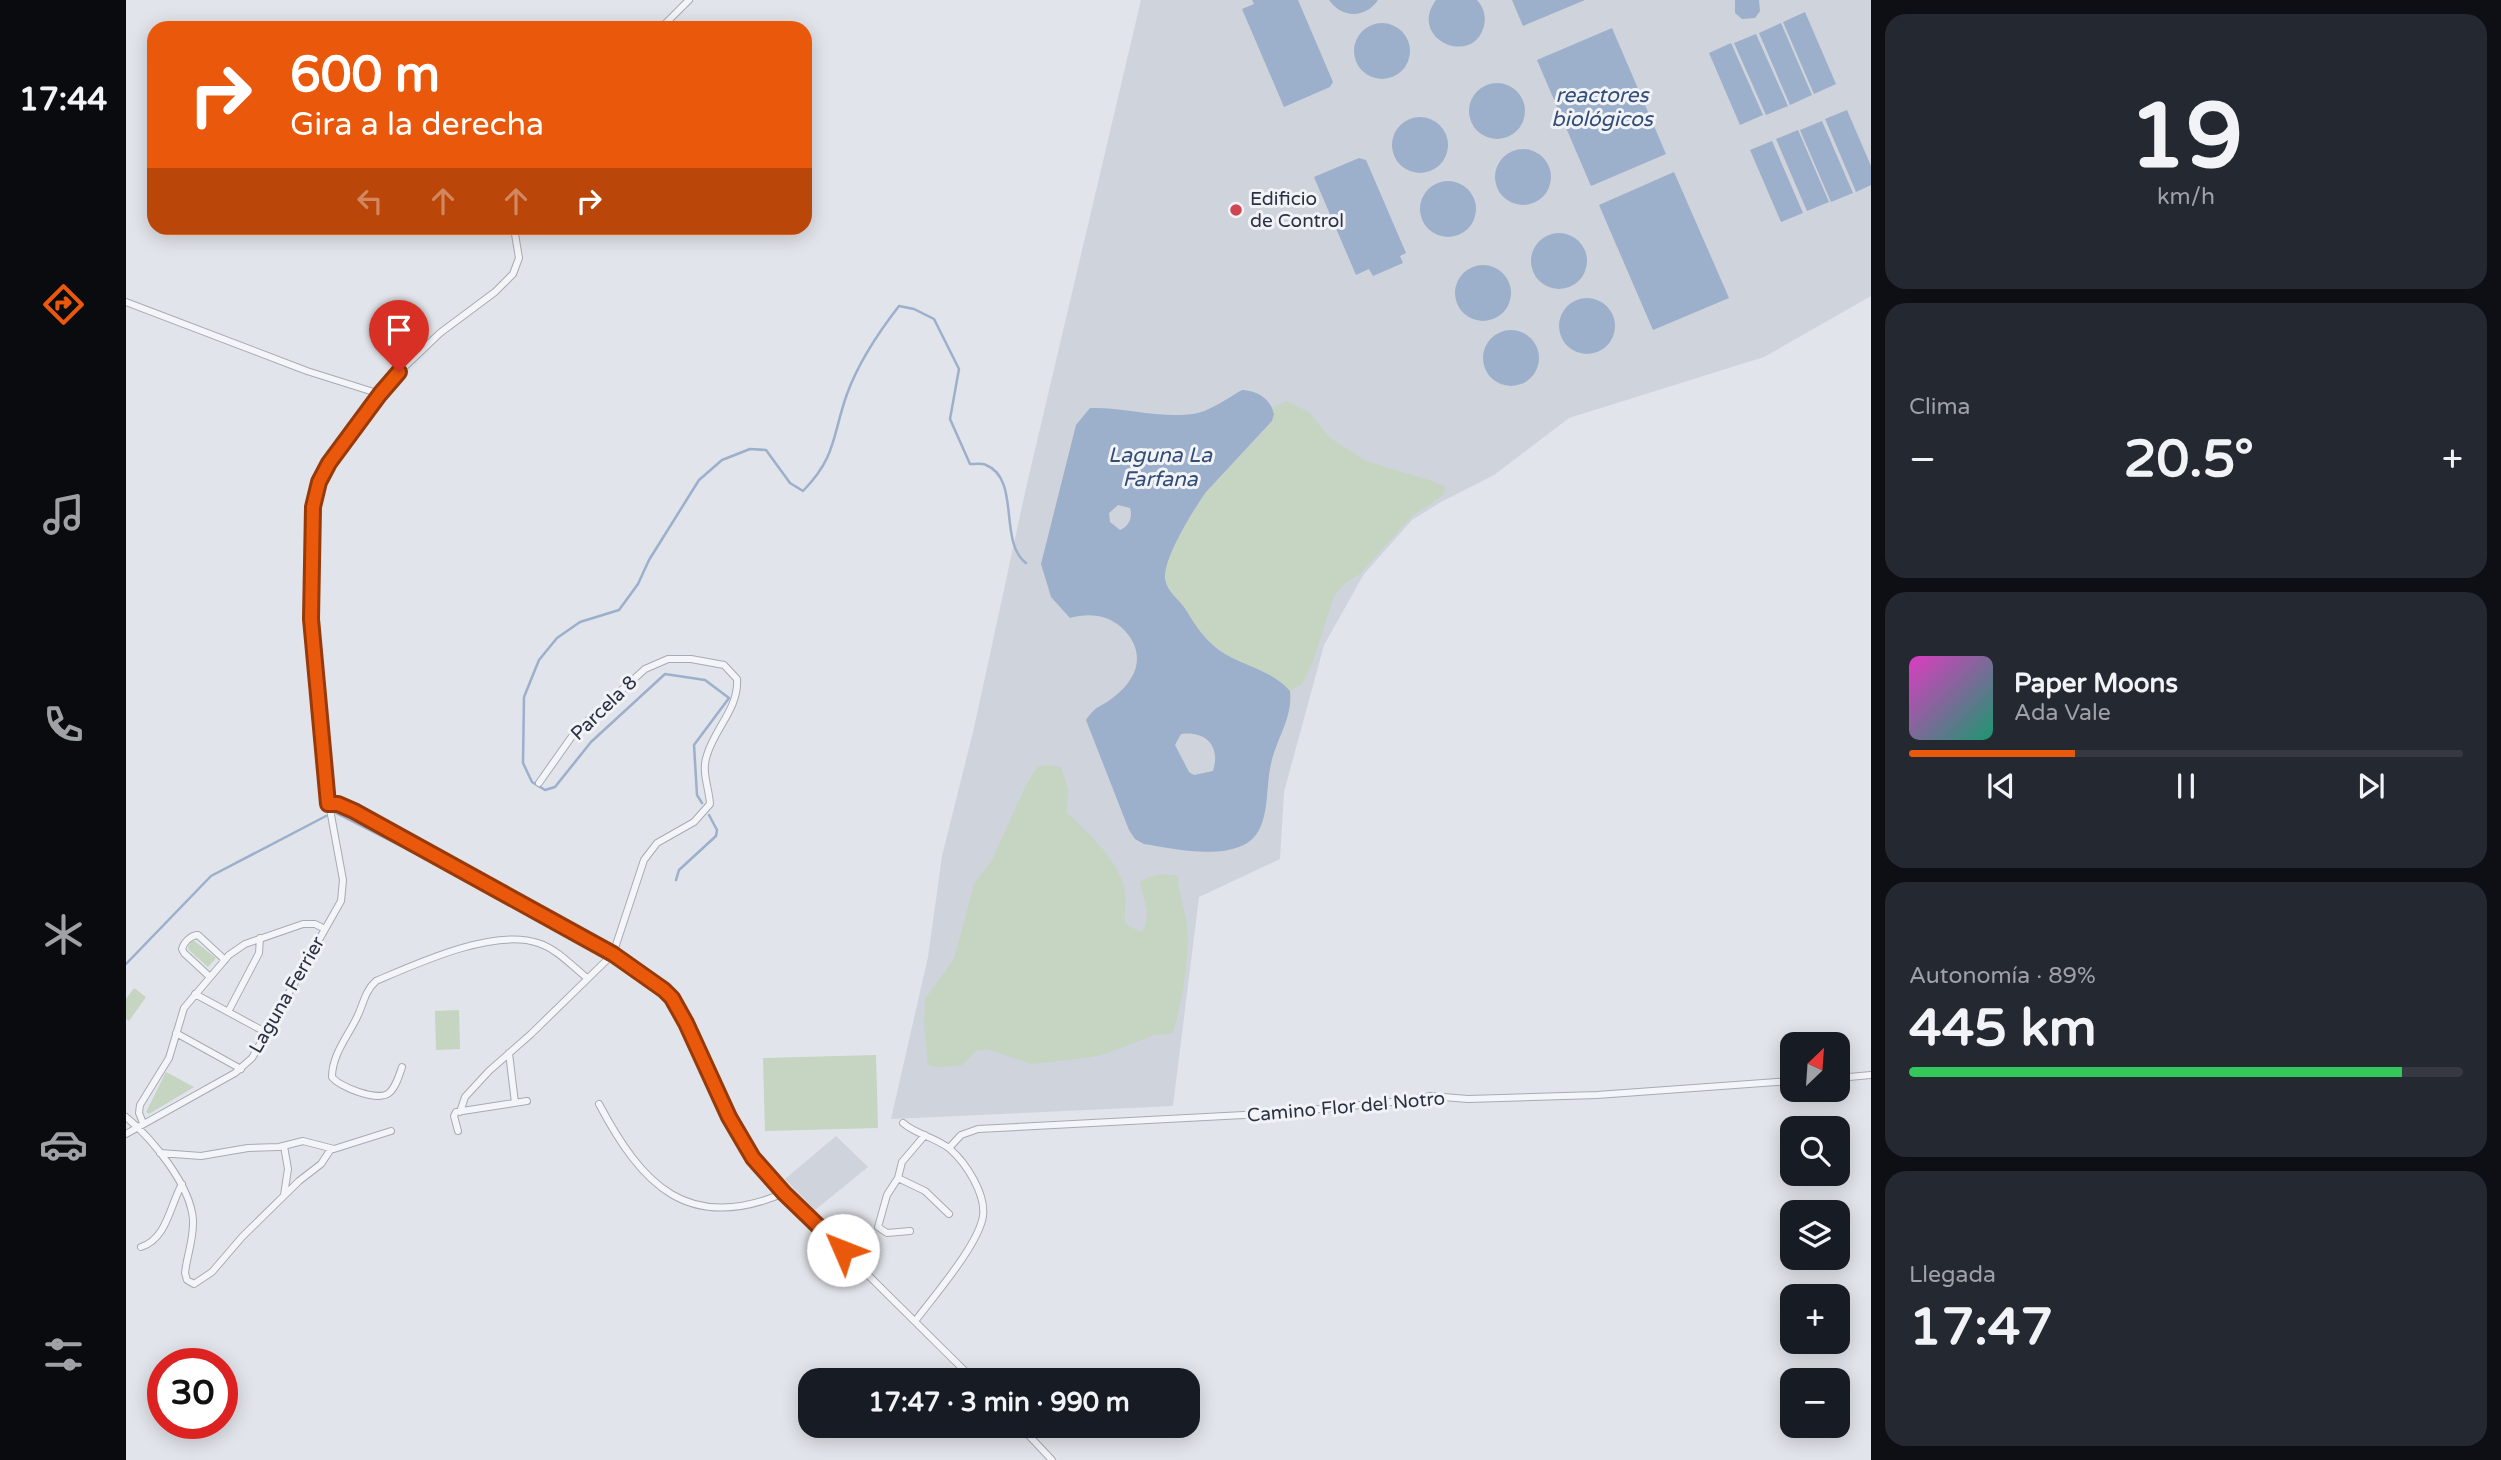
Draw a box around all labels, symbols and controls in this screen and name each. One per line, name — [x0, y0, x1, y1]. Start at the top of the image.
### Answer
text: 600 m — [290, 46, 440, 105]
icon: right — [175, 49, 266, 140]
text: 17:44 — [19, 81, 107, 119]
text: 19 — [2129, 82, 2243, 192]
water label: reactores biológicos — [1551, 83, 1655, 132]
text: Gira a la derecha — [290, 106, 544, 144]
icon: left — [351, 182, 389, 220]
icon: ahead — [424, 182, 462, 220]
icon: ahead — [497, 182, 535, 220]
icon: right — [570, 182, 608, 220]
text: km/h — [2157, 183, 2215, 211]
place label: Edificio de Control — [1250, 188, 1344, 232]
marker: Edificio de Control — [1228, 202, 1244, 218]
icon: directions — [39, 280, 88, 329]
pin — [369, 300, 429, 372]
icon: arrive — [380, 311, 418, 349]
text: Clima — [1909, 393, 1970, 421]
text: 20.5° — [2124, 428, 2254, 491]
text: − — [1909, 437, 1936, 483]
text: + — [2442, 437, 2463, 483]
water label: Laguna La Farfana — [1108, 443, 1213, 492]
icon: music — [39, 490, 88, 539]
text: Paper Moons — [2014, 668, 2178, 699]
street label: Parcela 8 — [566, 671, 642, 745]
text: Ada Vale — [2014, 699, 2111, 727]
icon: phone — [39, 700, 88, 749]
icon: previous — [1982, 767, 2020, 805]
icon: pause — [2167, 767, 2205, 805]
icon: next — [2352, 767, 2390, 805]
icon: climate — [39, 910, 88, 959]
street label: Laguna Ferrier — [245, 932, 330, 1057]
text: Autonomía · 89% — [1909, 962, 2096, 990]
text: 445 km — [1909, 997, 2097, 1060]
north arrow — [1780, 1032, 1850, 1102]
map controls — [1780, 1032, 1850, 1438]
street label: Camino Flor del Notro — [1246, 1087, 1446, 1127]
button: search — [1780, 1116, 1850, 1186]
icon: car — [39, 1120, 88, 1169]
button: layers — [1780, 1200, 1850, 1270]
position arrow — [806, 1213, 880, 1287]
text: Llegada — [1909, 1261, 1996, 1289]
button: + — [1780, 1284, 1850, 1354]
text: 17:47 — [1909, 1296, 2053, 1359]
icon: filters — [39, 1330, 88, 1379]
speed limit sign: 30 — [147, 1348, 238, 1439]
button: − — [1780, 1368, 1850, 1438]
text: 17:47 · 3 min · 990 m — [868, 1387, 1130, 1418]

